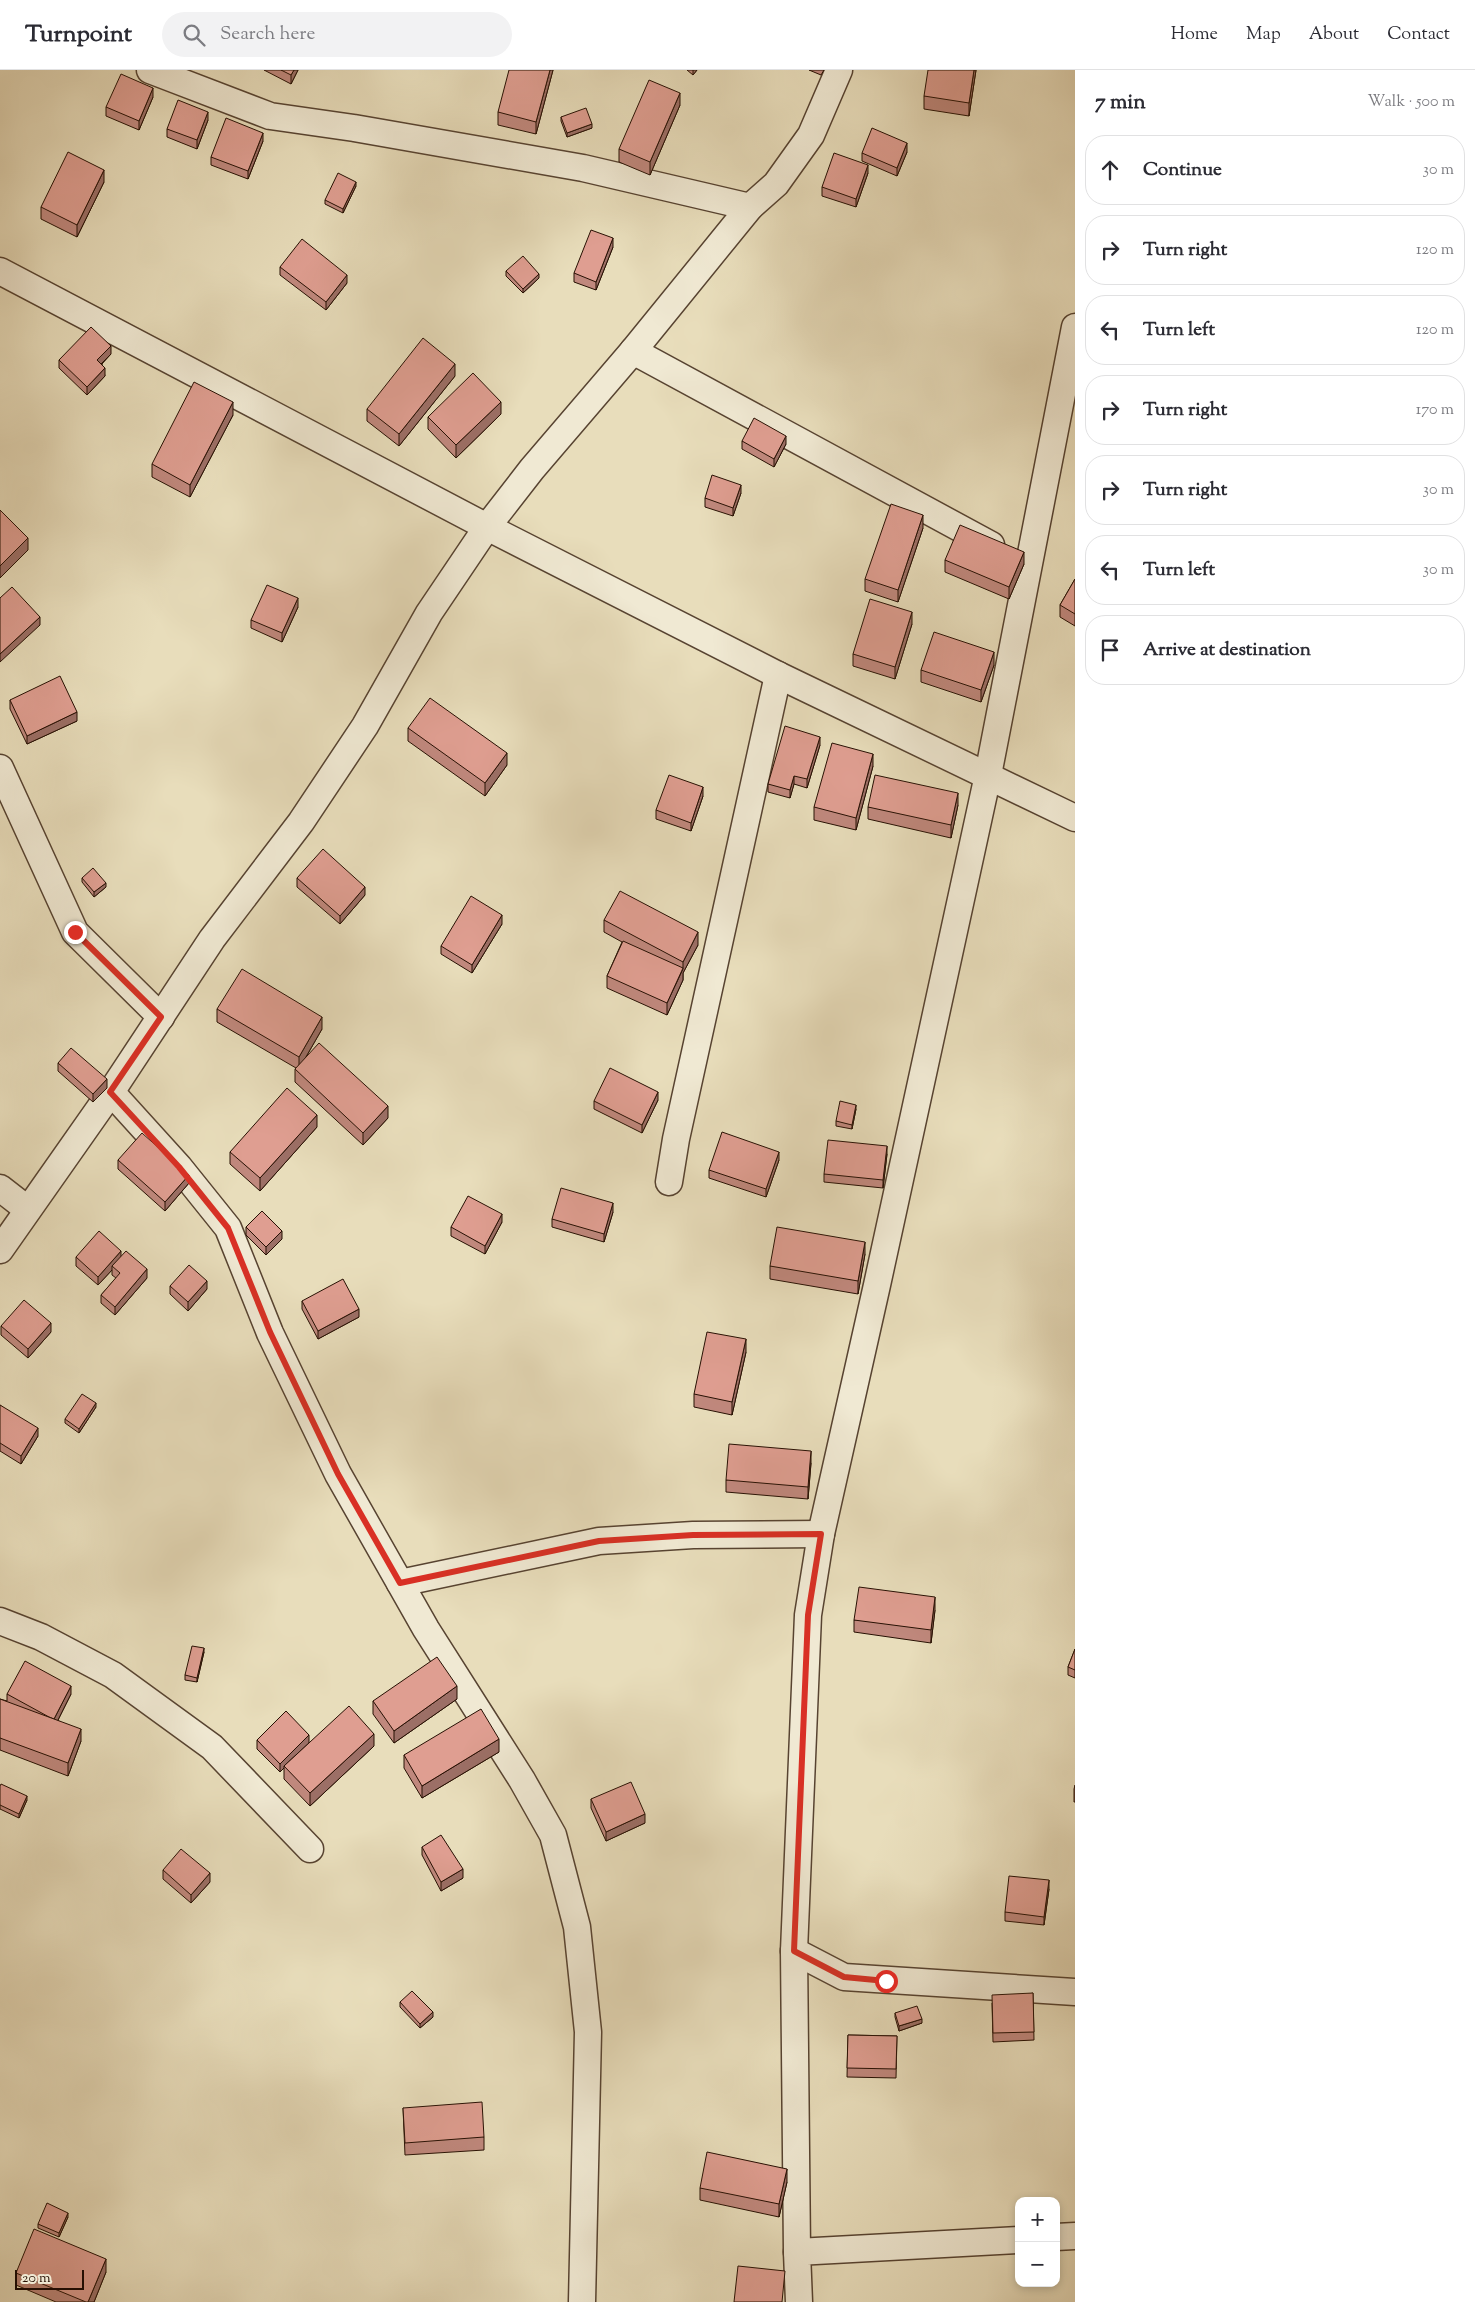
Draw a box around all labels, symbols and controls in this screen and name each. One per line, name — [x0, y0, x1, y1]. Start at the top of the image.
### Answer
search box — [162, 12, 512, 57]
text: Turnpoint — [25, 18, 132, 52]
icon: search — [180, 21, 208, 49]
text: Search here — [220, 21, 315, 48]
text: Home — [1171, 22, 1218, 48]
text: Map — [1246, 22, 1281, 48]
text: About — [1309, 22, 1359, 48]
text: Contact — [1387, 22, 1450, 48]
text: 7 min — [1095, 88, 1146, 118]
text: Walk · 500 m — [1368, 91, 1455, 114]
icon: ahead — [1096, 156, 1124, 184]
text: Continue — [1143, 157, 1222, 184]
text: 30 m — [1423, 159, 1454, 182]
icon: right — [1096, 236, 1124, 264]
text: Turn right — [1143, 237, 1227, 264]
text: 120 m — [1416, 239, 1454, 262]
icon: left — [1096, 316, 1124, 344]
text: Turn left — [1143, 317, 1215, 344]
text: 120 m — [1416, 319, 1454, 342]
icon: right — [1096, 396, 1124, 424]
text: Turn right — [1143, 397, 1227, 424]
text: 170 m — [1416, 399, 1454, 422]
icon: right — [1096, 476, 1124, 504]
text: Turn right — [1143, 477, 1227, 504]
text: 30 m — [1423, 479, 1454, 502]
icon: left — [1096, 556, 1124, 584]
text: Turn left — [1143, 557, 1215, 584]
text: 30 m — [1423, 559, 1454, 582]
icon: arrive — [1096, 636, 1124, 664]
text: Arrive at destination — [1143, 637, 1311, 664]
route end — [64, 921, 87, 944]
route start — [875, 1970, 898, 1993]
map controls — [1015, 2197, 1060, 2287]
button: + — [1015, 2197, 1060, 2242]
button: − — [1015, 2242, 1060, 2287]
scale bar — [15, 2267, 84, 2290]
text: 20 m — [22, 2269, 51, 2289]

